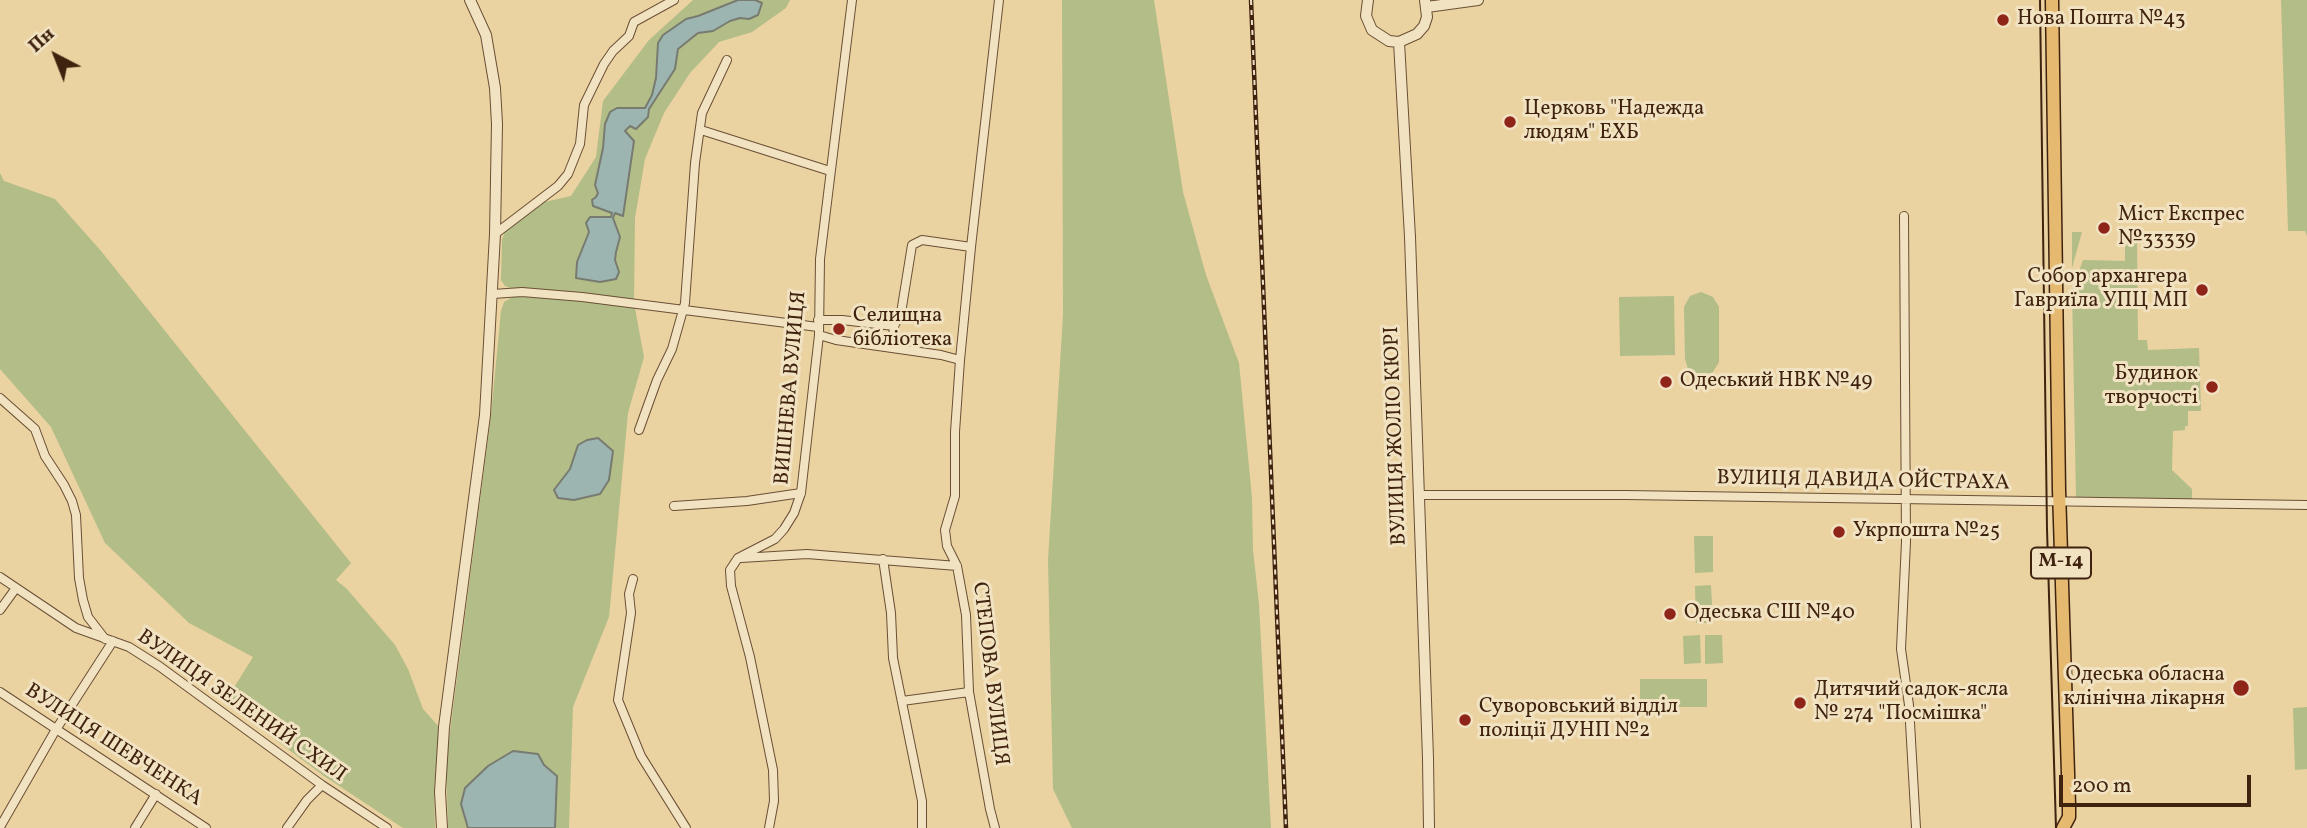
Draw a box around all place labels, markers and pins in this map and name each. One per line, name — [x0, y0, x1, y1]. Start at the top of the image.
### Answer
place label: Нова Пошта №43 — [2017, 7, 2186, 33]
marker: Нова Пошта №43 — [1995, 12, 2011, 28]
place label: Церковь "Надежда людям" ЕХБ — [1524, 97, 1704, 147]
marker: Церковь "Надежда людям" ЕХБ — [1502, 114, 1518, 130]
place label: Міст Експрес №33339 — [2118, 203, 2245, 253]
marker: Міст Експрес №33339 — [2096, 220, 2112, 236]
place label: Собор архангера Гавриїла УПЦ МП — [2014, 265, 2188, 315]
marker: Собор архангера Гавриїла УПЦ МП — [2194, 282, 2210, 298]
place label: Селищна бібліотека — [853, 304, 953, 354]
marker: Селищна бібліотека — [831, 321, 847, 337]
place label: Будинок творчості — [2105, 362, 2198, 412]
place label: Одеський НВК №49 — [1680, 369, 1872, 395]
marker: Одеський НВК №49 — [1658, 374, 1674, 390]
marker: Будинок творчості — [2204, 379, 2220, 395]
place label: Укрпошта №25 — [1853, 519, 2000, 545]
marker: Укрпошта №25 — [1831, 524, 1847, 540]
place label: Одеська СШ №40 — [1684, 601, 1855, 627]
marker: Одеська СШ №40 — [1662, 606, 1678, 622]
place label: Одеська обласна клінічна лікарня — [2063, 663, 2225, 713]
place label: Дитячий садок-ясла № 274 "Посмішка" — [1814, 678, 2009, 728]
marker: Одеська обласна клінічна лікарня — [2231, 678, 2251, 698]
place label: Суворовський відділ поліції ДУНП №2 — [1479, 695, 1678, 745]
marker: Дитячий садок-ясла № 274 "Посмішка" — [1792, 695, 1808, 711]
marker: Суворовський відділ поліції ДУНП №2 — [1457, 712, 1473, 728]

